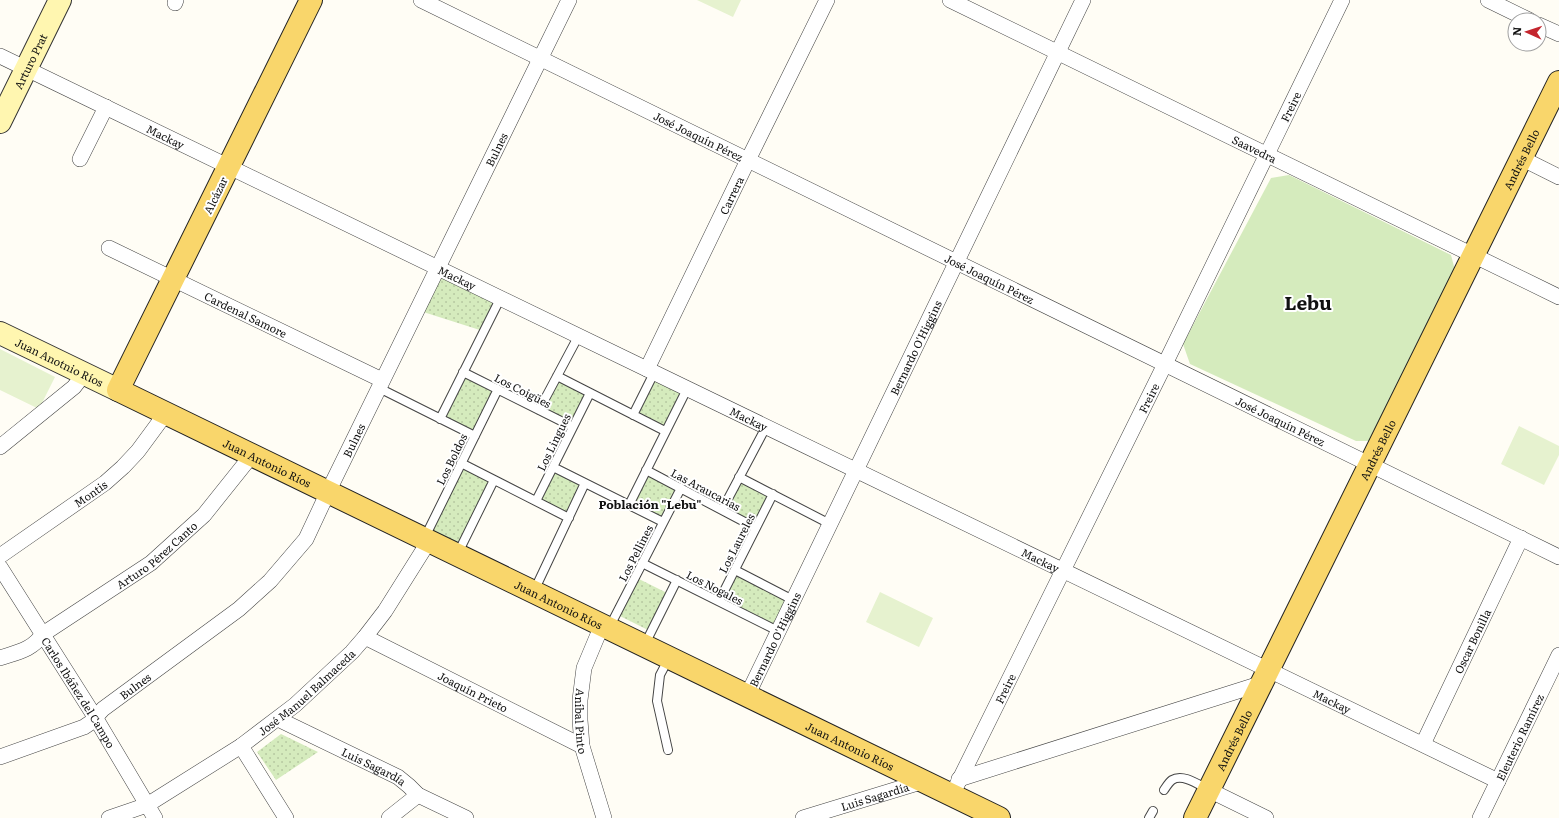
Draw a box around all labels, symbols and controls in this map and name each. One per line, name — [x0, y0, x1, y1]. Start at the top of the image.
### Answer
north arrow — [1507, 12, 1547, 52]
text: N — [1508, 26, 1524, 36]
street label: Arturo Prat — [10, 30, 51, 91]
street label: Freire — [1276, 89, 1304, 124]
street label: José Joaquín Pérez — [651, 107, 747, 165]
street label: Mackay — [144, 120, 188, 152]
street label: Andrés Bello — [1499, 126, 1543, 192]
street label: Bulnes — [481, 130, 511, 169]
street label: Saavedra — [1230, 131, 1280, 166]
street label: Alcázar — [199, 173, 231, 216]
street label: Carrera — [715, 173, 747, 217]
street label: José Joaquín Pérez — [942, 250, 1038, 307]
street label: Mackay — [436, 261, 480, 294]
street label: Cardenal Samore — [202, 287, 290, 341]
district label: Lebu — [1284, 288, 1332, 316]
street label: Bernardo O'Higgins — [886, 297, 945, 397]
street label: Juan Anotnio Ríos — [13, 334, 106, 390]
street label: Los Coigües — [492, 369, 554, 411]
street label: Freire — [1134, 380, 1163, 416]
street label: José Joaquín Pérez — [1233, 392, 1329, 450]
street label: Mackay — [727, 402, 771, 435]
street label: Los Lingues — [532, 411, 574, 473]
street label: Andrés Bello — [1355, 416, 1399, 483]
street label: Bulnes — [338, 421, 368, 460]
street label: Los Boldos — [432, 431, 470, 487]
street label: Juan Antonio Ríos — [220, 434, 314, 491]
street label: Las Araucarias — [668, 464, 744, 514]
street label: Montis — [70, 476, 110, 510]
district label: Población "Lebu" — [598, 495, 702, 513]
street label: Los Laureles — [714, 510, 758, 576]
street label: Arturo Pérez Canto — [113, 517, 200, 592]
street label: Los Pellines — [614, 522, 656, 584]
street label: Mackay — [1019, 544, 1063, 576]
street label: Los Nogales — [684, 566, 746, 608]
street label: Juan Antonio Ríos — [512, 576, 605, 632]
street label: Bernardo O'Higgins — [745, 589, 804, 689]
street label: Oscar Bonilla — [1450, 606, 1494, 676]
street label: Carlos Ibáñez del Campo — [38, 634, 120, 751]
street label: José Manuel Balmaceda — [254, 645, 358, 739]
street label: Joaquín Prieto — [435, 667, 511, 716]
street label: Bulnes — [116, 669, 154, 703]
street label: Freire — [990, 670, 1019, 706]
street label: Mackay — [1310, 685, 1354, 717]
street label: Aníbal Pinto — [572, 688, 592, 756]
street label: Eleuterio Ramírez — [1491, 690, 1547, 783]
street label: Andrés Bello — [1212, 707, 1255, 773]
street label: Juan Antonio Ríos — [803, 717, 897, 774]
street label: Luis Sagardía — [339, 743, 410, 789]
street label: Luis Sagardía — [839, 778, 911, 814]

